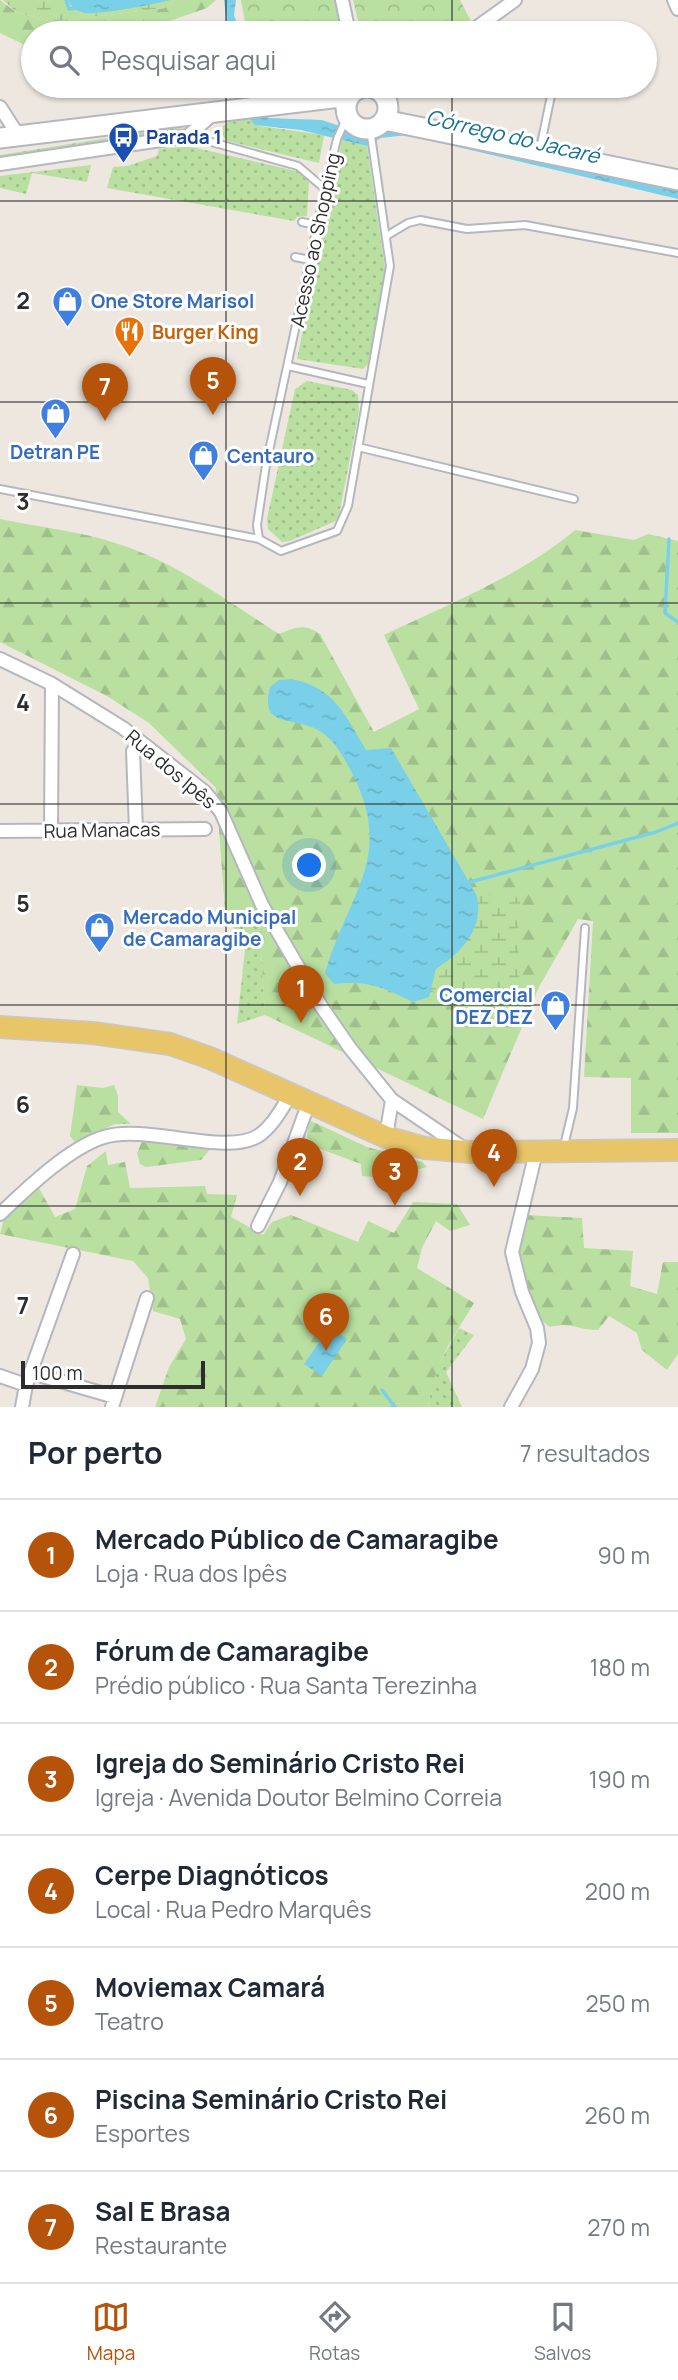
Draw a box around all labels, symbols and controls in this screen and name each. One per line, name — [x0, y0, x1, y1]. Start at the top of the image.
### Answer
search box — [21, 21, 657, 98]
icon: search — [45, 41, 83, 79]
text: Pesquisar aqui — [101, 42, 276, 78]
water label: Córrego do Jacaré — [424, 102, 604, 170]
bus stop icon: Parada 1 — [106, 120, 140, 164]
place label: Parada 1 — [146, 124, 222, 150]
street label: Acesso ao Shopping — [284, 150, 346, 330]
text: 2 — [16, 284, 30, 316]
shop icon: One Store Marisol — [51, 284, 85, 328]
place label: One Store Marisol — [91, 288, 254, 314]
restaurant icon: Burger King — [112, 315, 146, 359]
place label: Burger King — [152, 319, 259, 345]
pin: 5 — [190, 357, 236, 415]
pin: 7 — [82, 363, 128, 421]
shop icon: Detran PE — [38, 396, 72, 440]
place label: Detran PE — [10, 439, 100, 465]
shop icon: Centauro — [187, 439, 221, 483]
place label: Centauro — [227, 443, 314, 469]
text: 3 — [16, 485, 30, 517]
text: 4 — [16, 686, 30, 718]
street label: Rua dos Ipês — [120, 724, 222, 815]
street label: Rua Manacas — [43, 816, 161, 844]
your location — [292, 848, 326, 882]
text: 5 — [16, 887, 30, 919]
place label: Mercado Municipal de Camaragibe — [123, 904, 296, 952]
shop icon: Mercado Municipal de Camaragibe — [83, 911, 117, 955]
pin: 1 — [278, 965, 324, 1023]
place label: Comercial DEZ DEZ — [439, 982, 533, 1030]
shop icon: Comercial DEZ DEZ — [539, 989, 573, 1033]
text: 6 — [16, 1088, 30, 1120]
pin: 4 — [471, 1129, 517, 1187]
pin: 2 — [277, 1138, 323, 1196]
pin: 3 — [372, 1148, 418, 1206]
text: 7 — [17, 1289, 29, 1321]
pin: 6 — [303, 1293, 349, 1351]
scale bar — [21, 1358, 205, 1390]
text: 100 m — [32, 1360, 83, 1386]
text: Por perto — [28, 1432, 163, 1473]
text: 7 resultados — [520, 1437, 650, 1469]
text: Mercado Público de Camaragibe — [95, 1521, 499, 1557]
text: 1 — [46, 1539, 56, 1571]
text: 90 m — [598, 1539, 650, 1571]
text: Loja · Rua dos Ipês — [95, 1557, 287, 1589]
text: Fórum de Camaragibe — [95, 1633, 369, 1669]
text: 2 — [44, 1651, 58, 1683]
text: 180 m — [590, 1651, 650, 1683]
text: Prédio público · Rua Santa Terezinha — [95, 1669, 477, 1701]
text: Igreja do Seminário Cristo Rei — [95, 1745, 465, 1781]
text: 3 — [44, 1763, 58, 1795]
text: 190 m — [589, 1763, 650, 1795]
text: Igreja · Avenida Doutor Belmino Correia — [95, 1781, 502, 1813]
text: Cerpe Diagnóticos — [95, 1857, 329, 1893]
text: 4 — [44, 1875, 58, 1907]
text: 200 m — [585, 1875, 650, 1907]
text: Local · Rua Pedro Marquês — [95, 1893, 371, 1925]
text: Moviemax Camará — [95, 1969, 325, 2005]
text: 5 — [44, 1987, 58, 2019]
text: 250 m — [585, 1987, 650, 2019]
text: Teatro — [95, 2005, 164, 2037]
text: Piscina Seminário Cristo Rei — [95, 2081, 447, 2117]
text: 6 — [44, 2099, 58, 2131]
text: 260 m — [584, 2099, 650, 2131]
text: Esportes — [95, 2117, 190, 2149]
text: Sal E Brasa — [95, 2193, 230, 2229]
text: 7 — [45, 2211, 57, 2243]
text: 270 m — [587, 2211, 650, 2243]
text: Restaurante — [95, 2229, 227, 2261]
tab: Mapa — [87, 2298, 135, 2366]
tab: Rotas — [309, 2298, 360, 2366]
tab: Salvos — [534, 2298, 591, 2366]

